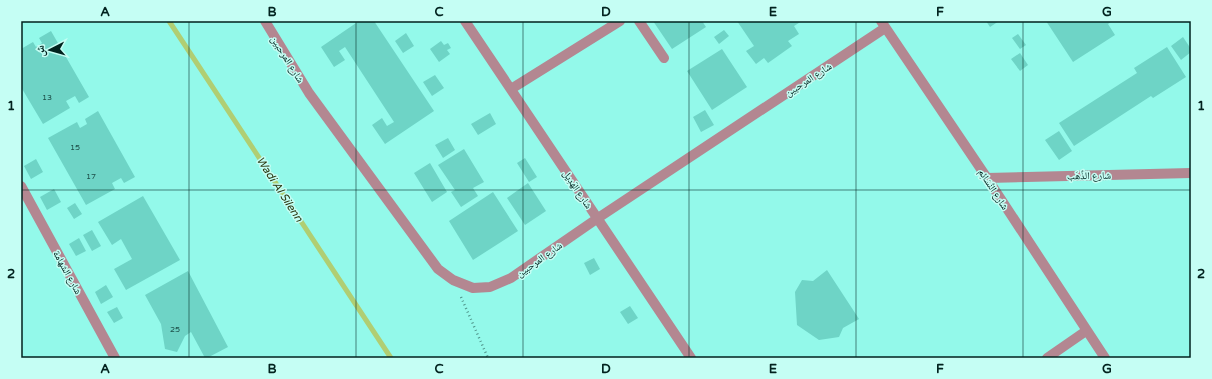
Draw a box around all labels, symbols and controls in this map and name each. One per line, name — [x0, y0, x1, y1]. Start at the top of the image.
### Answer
text: A — [100, 4, 110, 20]
text: B — [267, 4, 277, 20]
text: C — [434, 4, 444, 20]
text: D — [601, 4, 611, 20]
text: E — [769, 4, 777, 20]
text: F — [936, 4, 944, 20]
text: G — [1102, 4, 1112, 20]
north arrow — [30, 30, 70, 70]
street label: شارع المرحبين — [268, 34, 307, 86]
text: ش — [33, 44, 49, 57]
street label: شارع المرحبين — [783, 60, 834, 99]
house number: 13 — [42, 93, 52, 102]
text: 1 — [7, 98, 15, 114]
text: 1 — [1197, 98, 1205, 114]
house number: 15 — [70, 143, 80, 152]
water label: Wadi Al Silenn — [254, 154, 306, 224]
street label: شارع النَّسَائِم — [975, 167, 1011, 213]
street label: شارع الهَدِيل — [560, 168, 595, 212]
street label: شارع الذَّهَب — [1067, 169, 1112, 182]
house number: 17 — [86, 172, 96, 181]
street label: شارع المرحبين — [514, 239, 565, 280]
street label: شارع الشهامة — [50, 249, 84, 297]
text: 2 — [7, 266, 15, 282]
text: 2 — [1197, 266, 1205, 282]
house number: 25 — [170, 325, 180, 334]
text: A — [100, 361, 110, 377]
text: B — [267, 361, 277, 377]
text: C — [434, 361, 444, 377]
text: D — [601, 361, 611, 377]
text: E — [769, 361, 777, 377]
text: F — [936, 361, 944, 377]
text: G — [1102, 361, 1112, 377]

